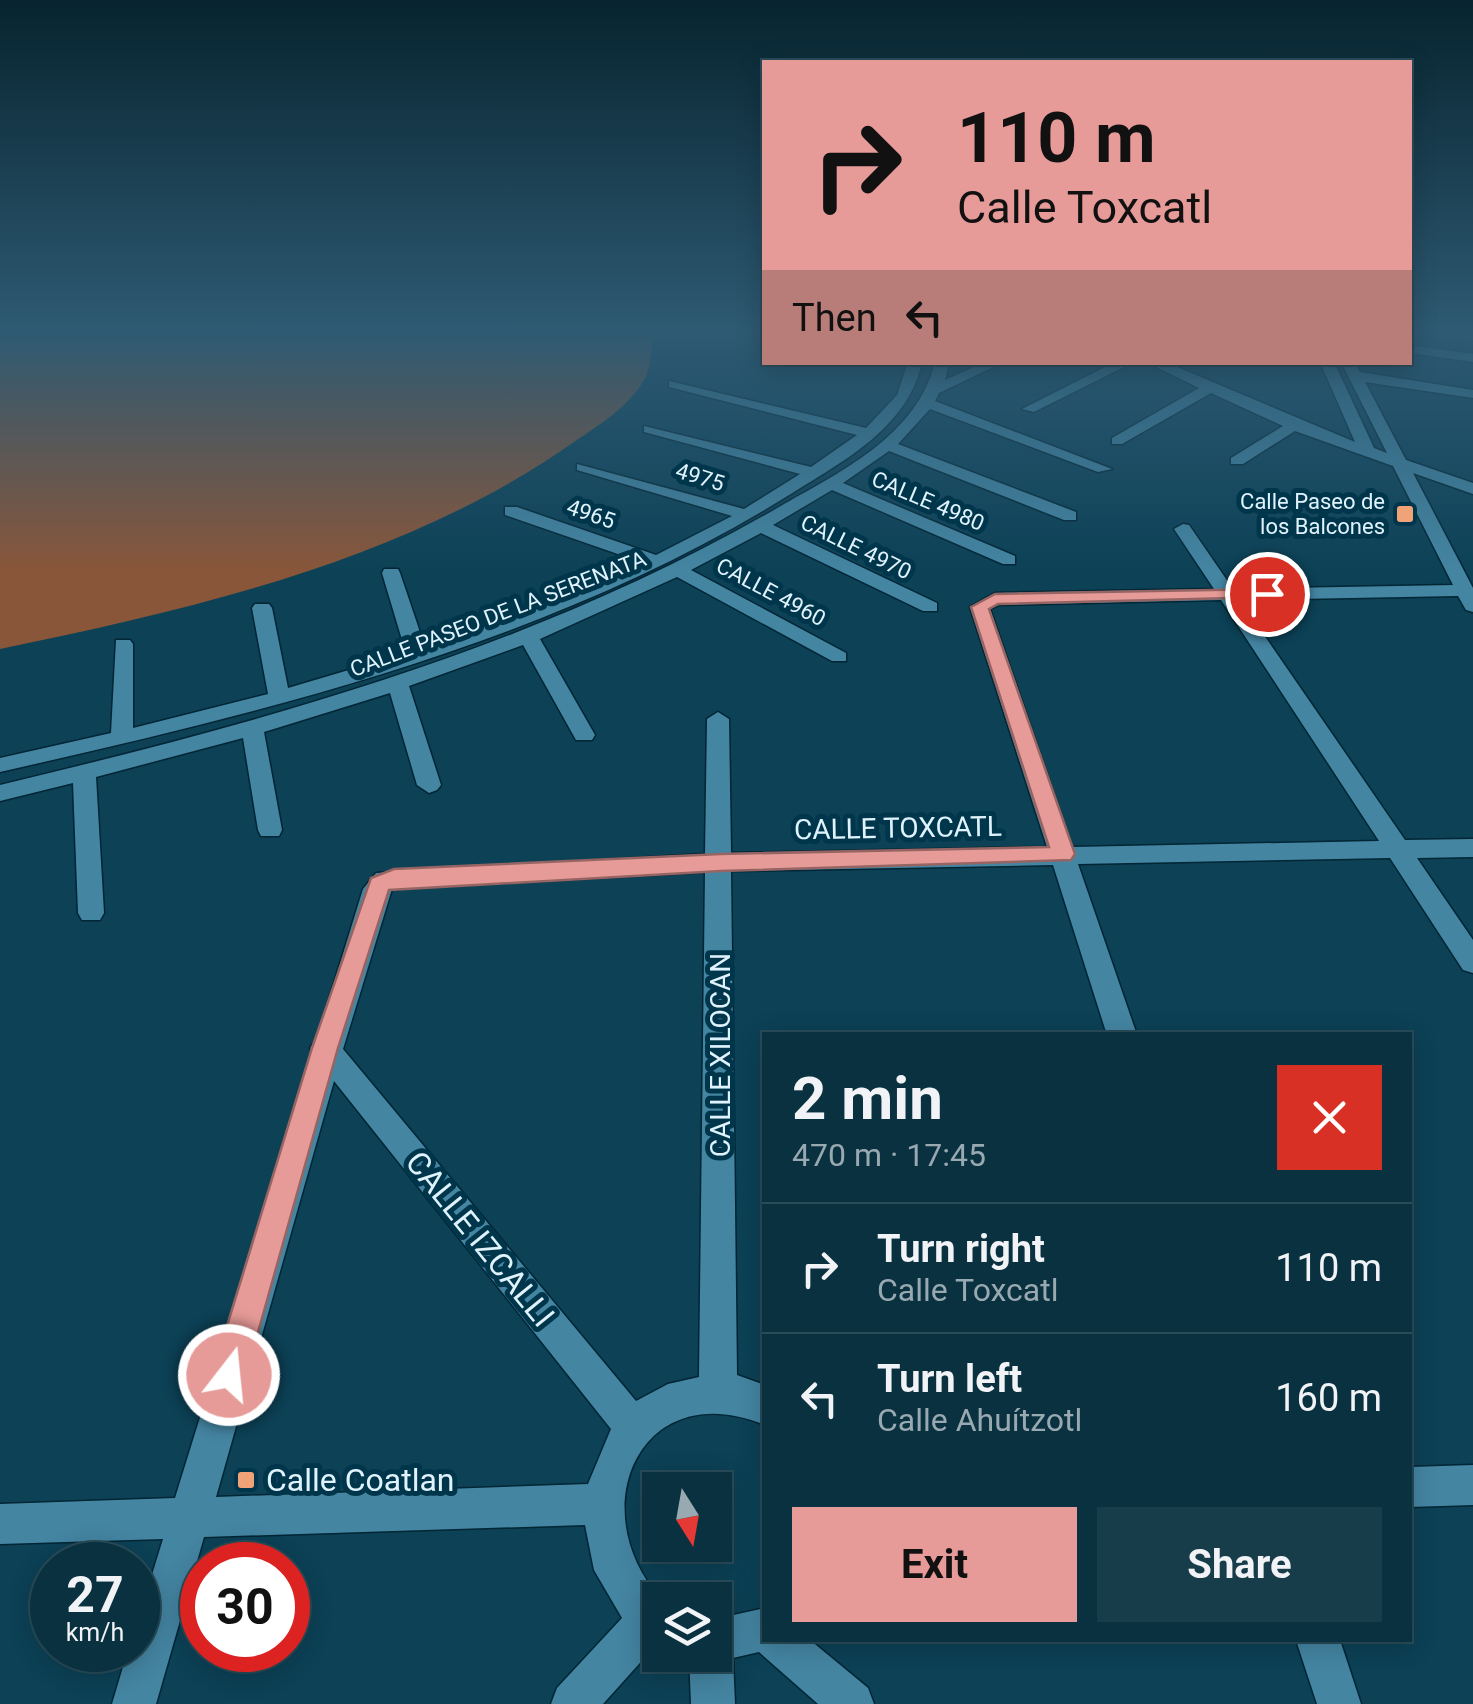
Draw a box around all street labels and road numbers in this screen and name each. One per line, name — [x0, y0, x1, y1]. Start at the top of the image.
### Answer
street label: 4975 — [673, 458, 727, 496]
street label: CALLE 4980 — [868, 466, 988, 536]
street label: 4965 — [564, 494, 618, 534]
street label: CALLE 4970 — [797, 510, 915, 584]
street label: CALLE PASEO DE LA SERENATA — [347, 546, 650, 682]
street label: CALLE 4960 — [712, 553, 830, 631]
street label: CALLE TOXCATL — [794, 810, 1002, 846]
street label: CALLE XILOCAN — [704, 953, 737, 1157]
street label: CALLE IZCALLI — [398, 1144, 562, 1334]

